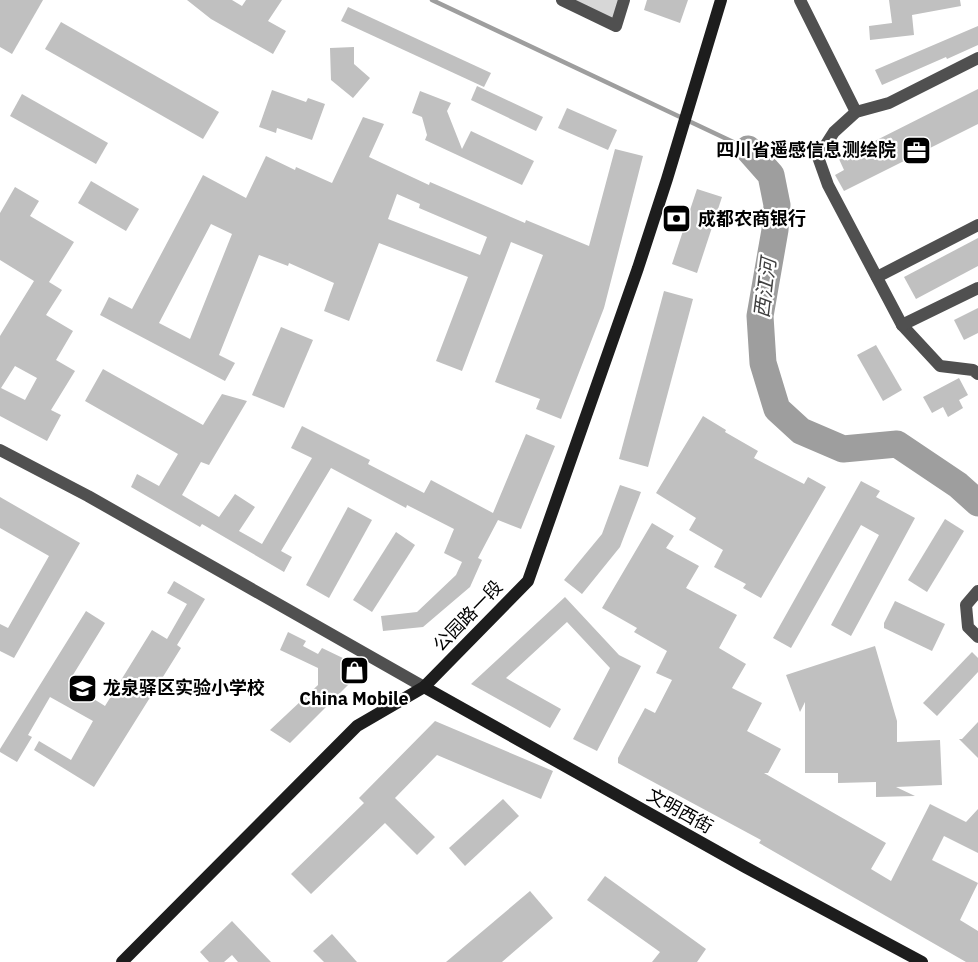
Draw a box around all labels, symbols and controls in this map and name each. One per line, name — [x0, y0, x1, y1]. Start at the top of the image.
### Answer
office icon: 四川省遥感信息测绘院 — [901, 134, 933, 166]
place label: 四川省遥感信息测绘院 — [716, 138, 896, 161]
bank icon: 成都农商银行 — [661, 203, 693, 235]
place label: 成都农商银行 — [698, 207, 806, 230]
water label: 西江河 — [747, 253, 782, 319]
street label: 公园路一段 — [428, 575, 507, 656]
shop icon: China Mobile — [338, 654, 370, 686]
school or university icon: 龙泉驿区实验小学校 — [66, 672, 98, 704]
place label: 龙泉驿区实验小学校 — [103, 676, 265, 699]
place label: China Mobile — [299, 687, 409, 710]
street label: 文明西街 — [643, 783, 717, 838]

